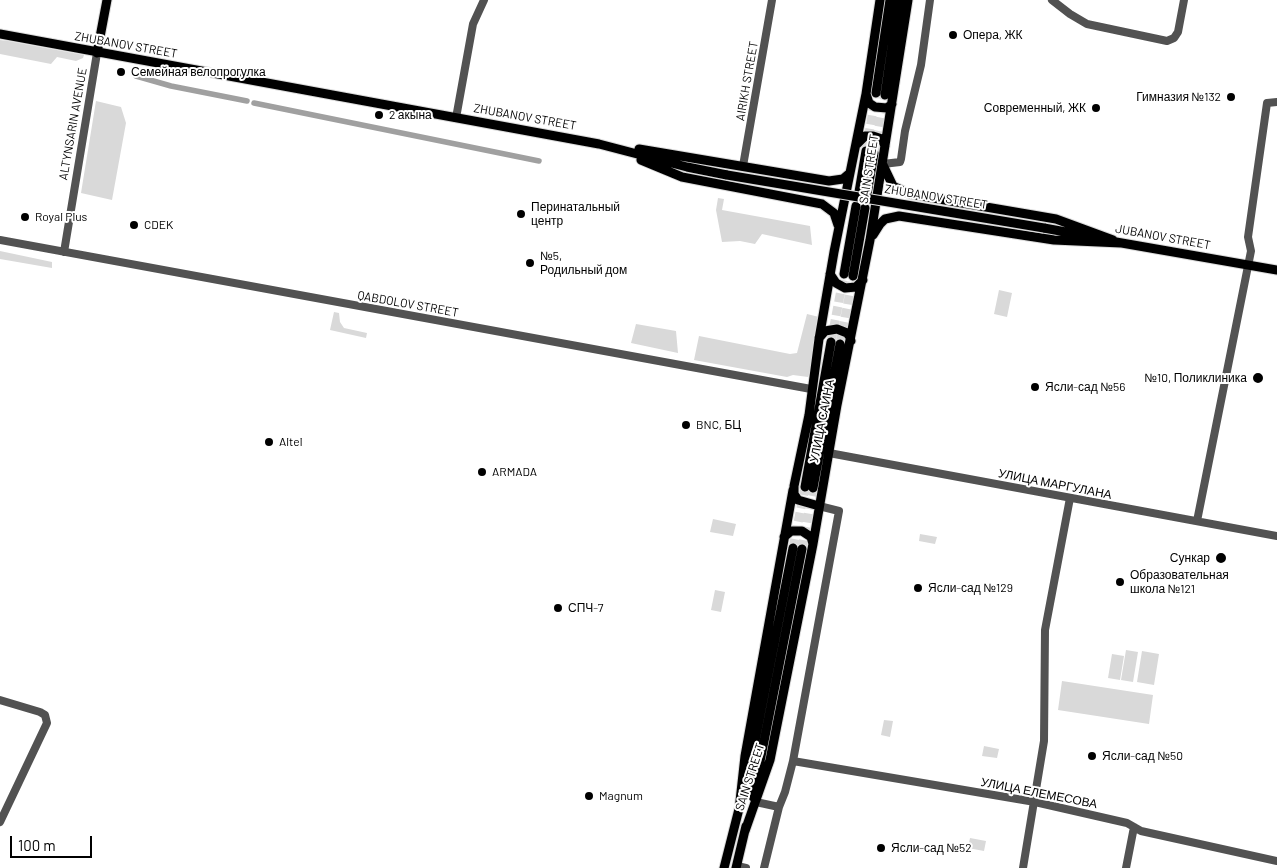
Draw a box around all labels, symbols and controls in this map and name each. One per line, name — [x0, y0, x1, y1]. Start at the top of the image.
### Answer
place label: Опера, ЖК — [963, 28, 1022, 42]
street label: ZHUBANOV STREET — [74, 29, 178, 61]
marker: Опера, ЖК — [947, 29, 959, 41]
street label: AIRIKH STREET — [733, 40, 761, 122]
place label: Семейная велопрогулка — [131, 65, 266, 79]
marker: Семейная велопрогулка — [115, 66, 127, 78]
street label: ALTYNSARIN AVENUE — [56, 67, 90, 181]
place label: Гимназия №132 — [1136, 90, 1221, 104]
marker: Гимназия №132 — [1225, 91, 1237, 103]
street label: ZHUBANOV STREET — [473, 101, 577, 133]
place label: Современный, ЖК — [984, 101, 1086, 115]
marker: Современный, ЖК — [1090, 102, 1102, 114]
place label: 2 акына — [389, 108, 432, 122]
marker: 2 акына — [373, 109, 385, 121]
street label: SAIN STREET — [856, 133, 882, 205]
street label: ZHUBANOV STREET — [884, 182, 988, 212]
place label: Перинатальный центр — [531, 200, 620, 228]
marker: Перинатальный центр — [515, 208, 527, 220]
place label: Royal Plus — [35, 210, 87, 224]
marker: Royal Plus — [19, 211, 31, 223]
place label: CDEK — [144, 218, 173, 232]
marker: CDEK — [128, 219, 140, 231]
street label: JUBANOV STREET — [1114, 222, 1212, 252]
place label: №5, Родильный дом — [540, 249, 627, 277]
marker: №5, Родильный дом — [524, 257, 536, 269]
street label: QABDOLOV STREET — [356, 288, 460, 320]
place label: №10, Поликлиника — [1144, 371, 1247, 385]
marker: №10, Поликлиника — [1251, 371, 1265, 385]
street label: УЛИЦА САИНА — [807, 378, 837, 464]
place label: Ясли-сад №56 — [1045, 380, 1125, 394]
marker: Ясли-сад №56 — [1029, 381, 1041, 393]
place label: BNC, БЦ — [696, 418, 741, 432]
marker: BNC, БЦ — [680, 419, 692, 431]
place label: Altel — [279, 435, 302, 449]
marker: Altel — [263, 436, 275, 448]
place label: ARMADA — [492, 465, 537, 479]
marker: ARMADA — [476, 466, 488, 478]
street label: УЛИЦА МАРГУЛАНА — [997, 466, 1113, 502]
place label: Сункар — [1170, 551, 1210, 565]
marker: Сункар — [1214, 551, 1228, 565]
place label: Образовательная школа №121 — [1130, 568, 1229, 596]
marker: Образовательная школа №121 — [1114, 576, 1126, 588]
place label: Ясли-сад №129 — [928, 581, 1013, 595]
marker: Ясли-сад №129 — [912, 582, 924, 594]
place label: СПЧ-7 — [568, 601, 603, 615]
marker: СПЧ-7 — [552, 602, 564, 614]
street label: SAIN STREET — [732, 741, 768, 813]
place label: Ясли-сад №50 — [1102, 749, 1183, 763]
marker: Ясли-сад №50 — [1086, 750, 1098, 762]
street label: УЛИЦА ЕЛЕМЕСОВА — [980, 775, 1098, 811]
place label: Magnum — [599, 789, 643, 803]
marker: Magnum — [583, 790, 595, 802]
scale bar — [12, 826, 95, 858]
text: 100 m — [18, 836, 56, 854]
place label: Ясли-сад №52 — [891, 841, 972, 855]
marker: Ясли-сад №52 — [875, 842, 887, 854]

